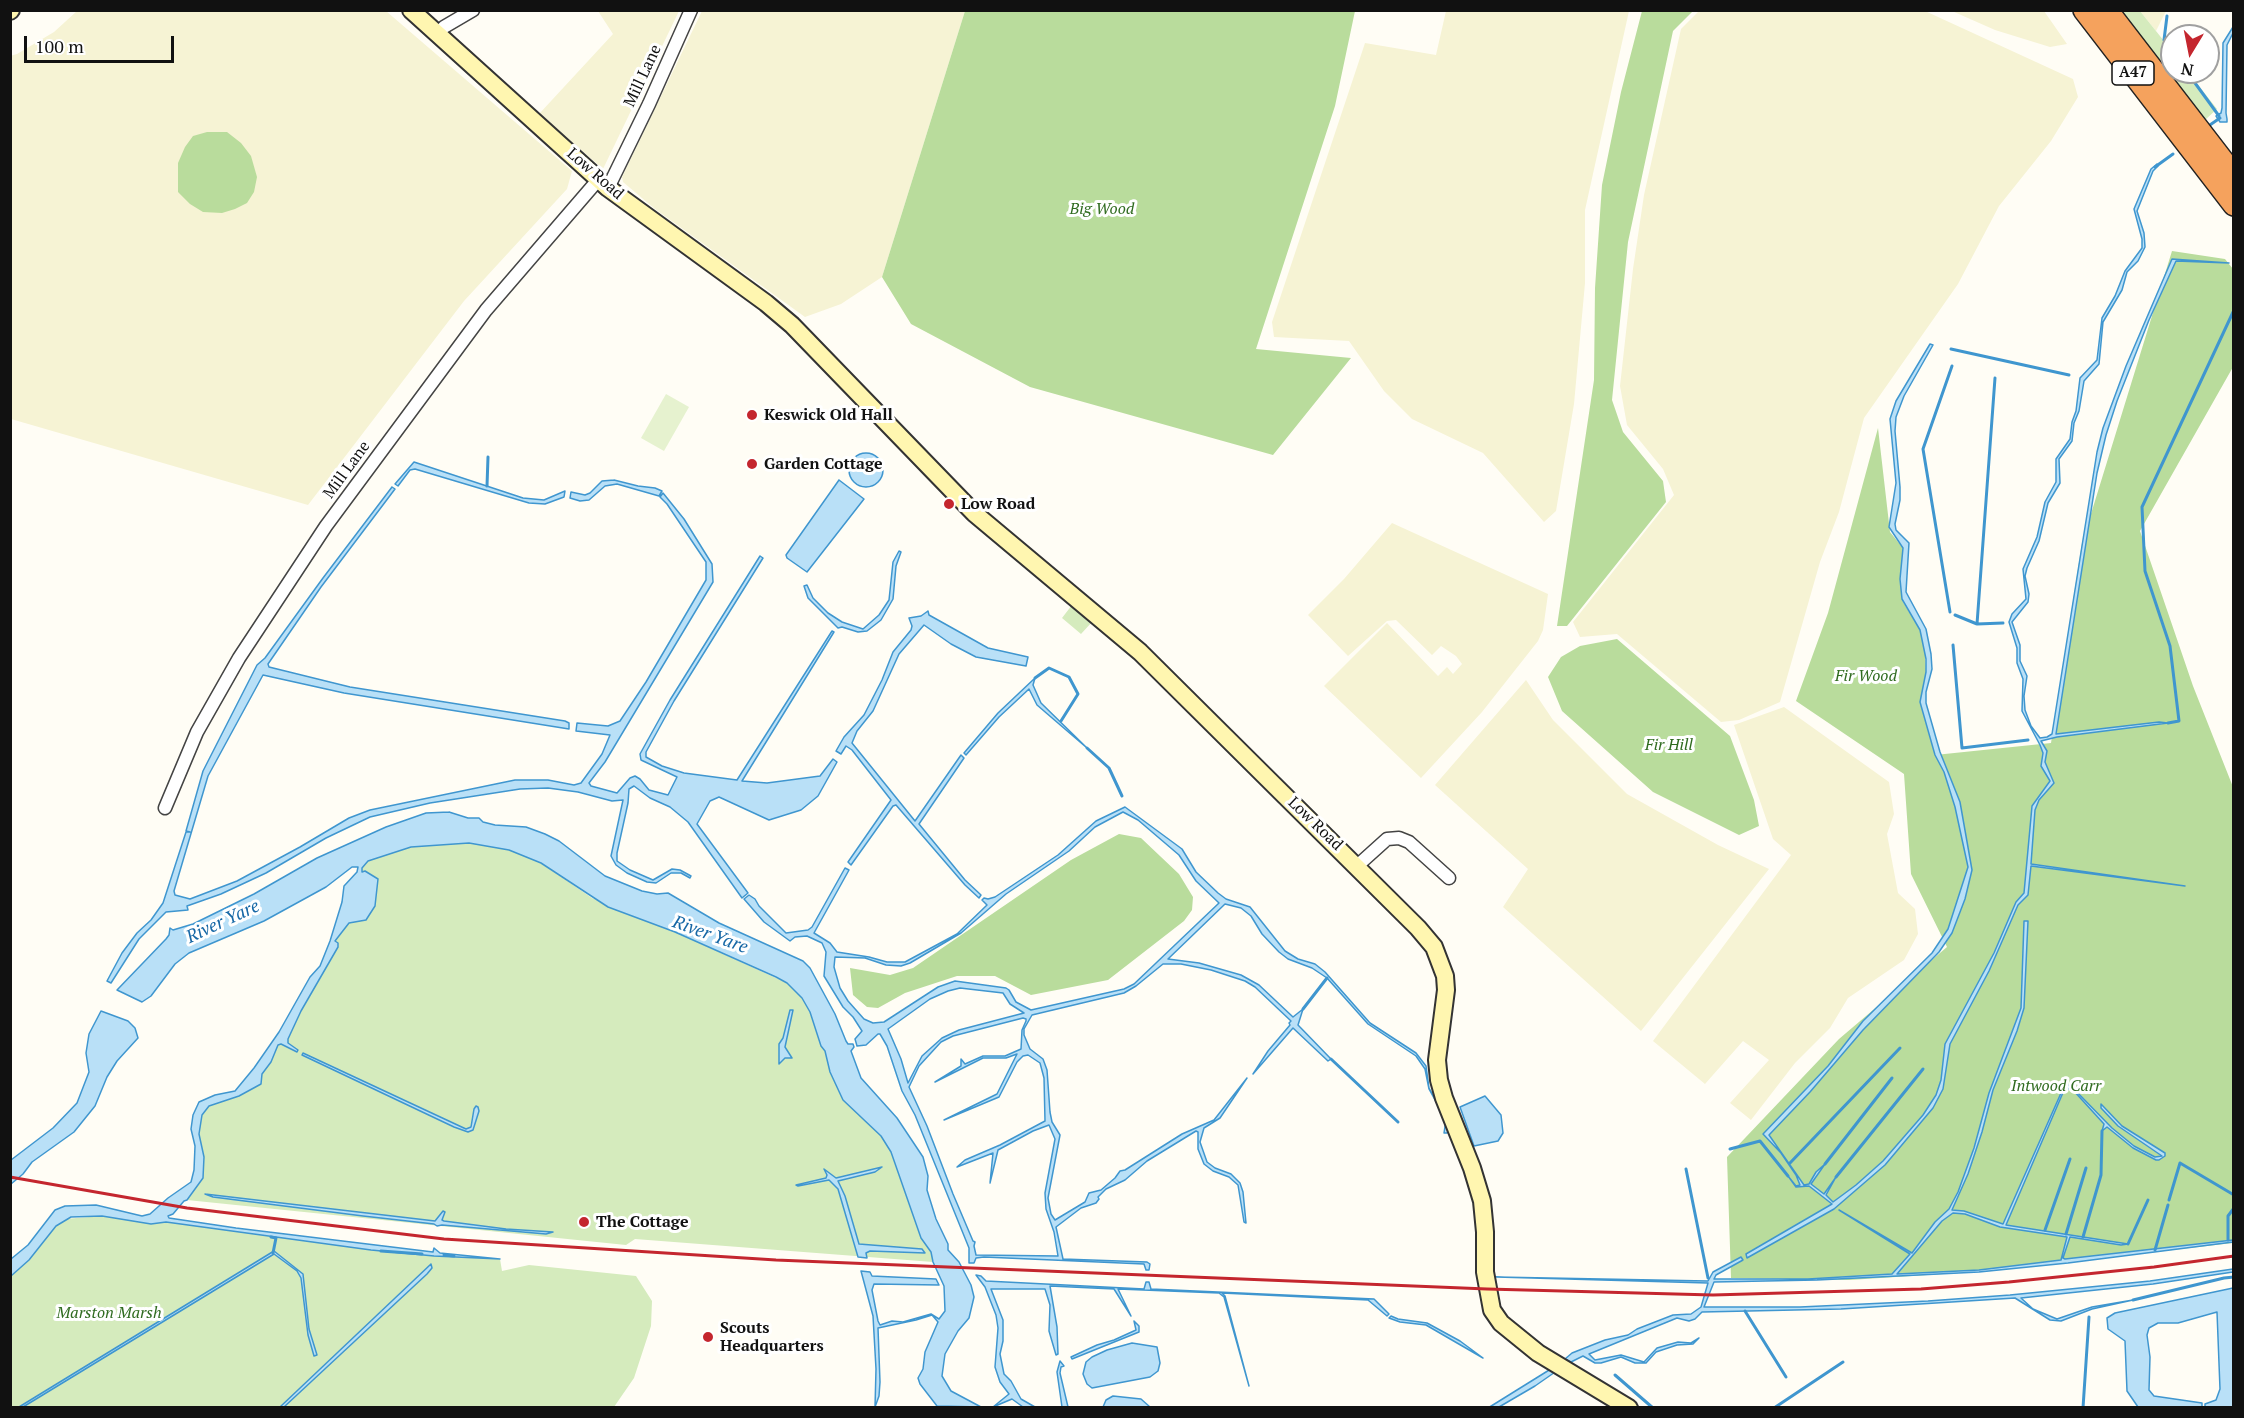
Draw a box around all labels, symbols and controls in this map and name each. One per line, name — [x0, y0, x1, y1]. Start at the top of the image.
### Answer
scale bar — [27, 24, 177, 62]
north arrow — [2160, 24, 2220, 84]
text: 100 m — [35, 34, 84, 58]
street label: Mill Lane — [620, 42, 666, 110]
text: N — [2179, 58, 2195, 82]
road number: A47 — [2112, 61, 2154, 85]
street label: Low Road — [563, 144, 627, 204]
park label: Big Wood — [1070, 199, 1134, 219]
place label: Keswick Old Hall — [764, 405, 893, 425]
marker: Keswick Old Hall — [745, 408, 759, 422]
street label: Mill Lane — [320, 437, 374, 503]
place label: Garden Cottage — [764, 454, 883, 474]
marker: Garden Cottage — [745, 457, 759, 471]
place label: Low Road — [961, 494, 1035, 514]
marker: Low Road — [942, 497, 956, 511]
park label: Fir Wood — [1835, 666, 1897, 686]
park label: Fir Hill — [1645, 735, 1693, 755]
street label: Low Road — [1284, 793, 1346, 855]
water label: River Yare — [183, 896, 263, 948]
water label: River Yare — [669, 911, 751, 959]
park label: Intwood Carr — [2011, 1076, 2101, 1096]
place label: The Cottage — [596, 1212, 688, 1232]
marker: The Cottage — [577, 1215, 591, 1229]
park label: Marston Marsh — [56, 1303, 162, 1323]
place label: Scouts Headquarters — [720, 1318, 824, 1356]
marker: Scouts Headquarters — [701, 1330, 715, 1344]

